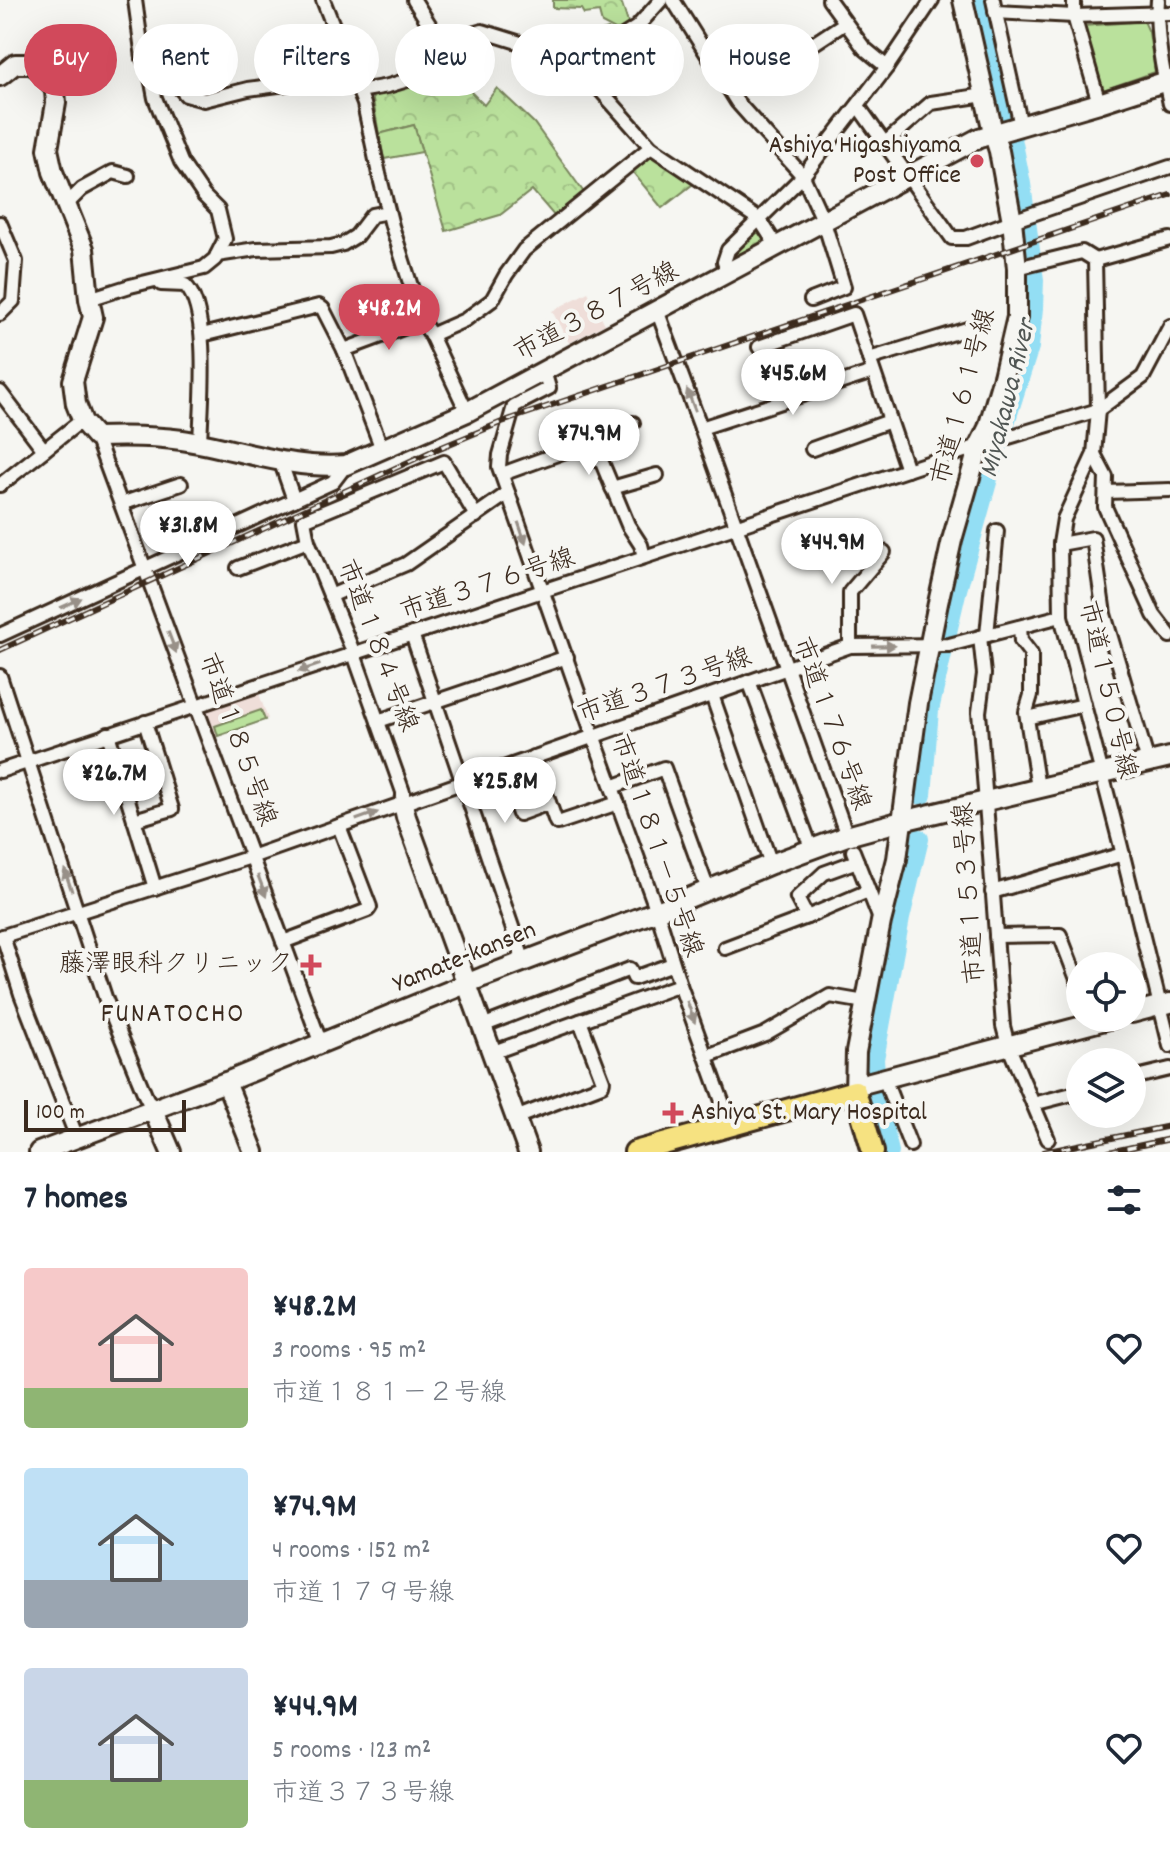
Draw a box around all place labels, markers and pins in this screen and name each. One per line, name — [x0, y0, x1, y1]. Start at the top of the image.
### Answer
place label: Ashiya Higashiyama Post Office — [768, 128, 962, 195]
marker: Ashiya Higashiyama Post Office — [968, 152, 986, 170]
pin: ¥48.2M — [324, 284, 454, 352]
pin: ¥45.6M — [728, 349, 858, 417]
pin: ¥74.9M — [524, 409, 654, 477]
pin: ¥31.8M — [123, 501, 253, 569]
pin: ¥44.9M — [767, 518, 897, 586]
pin: ¥26.7M — [49, 749, 179, 817]
pin: ¥25.8M — [440, 757, 570, 825]
place label: 藤澤眼科クリニック — [59, 947, 293, 984]
marker: 藤澤眼科クリニック — [300, 954, 322, 976]
place label: Ashiya St. Mary Hospital — [691, 1095, 927, 1132]
marker: Ashiya St. Mary Hospital — [662, 1102, 684, 1124]

